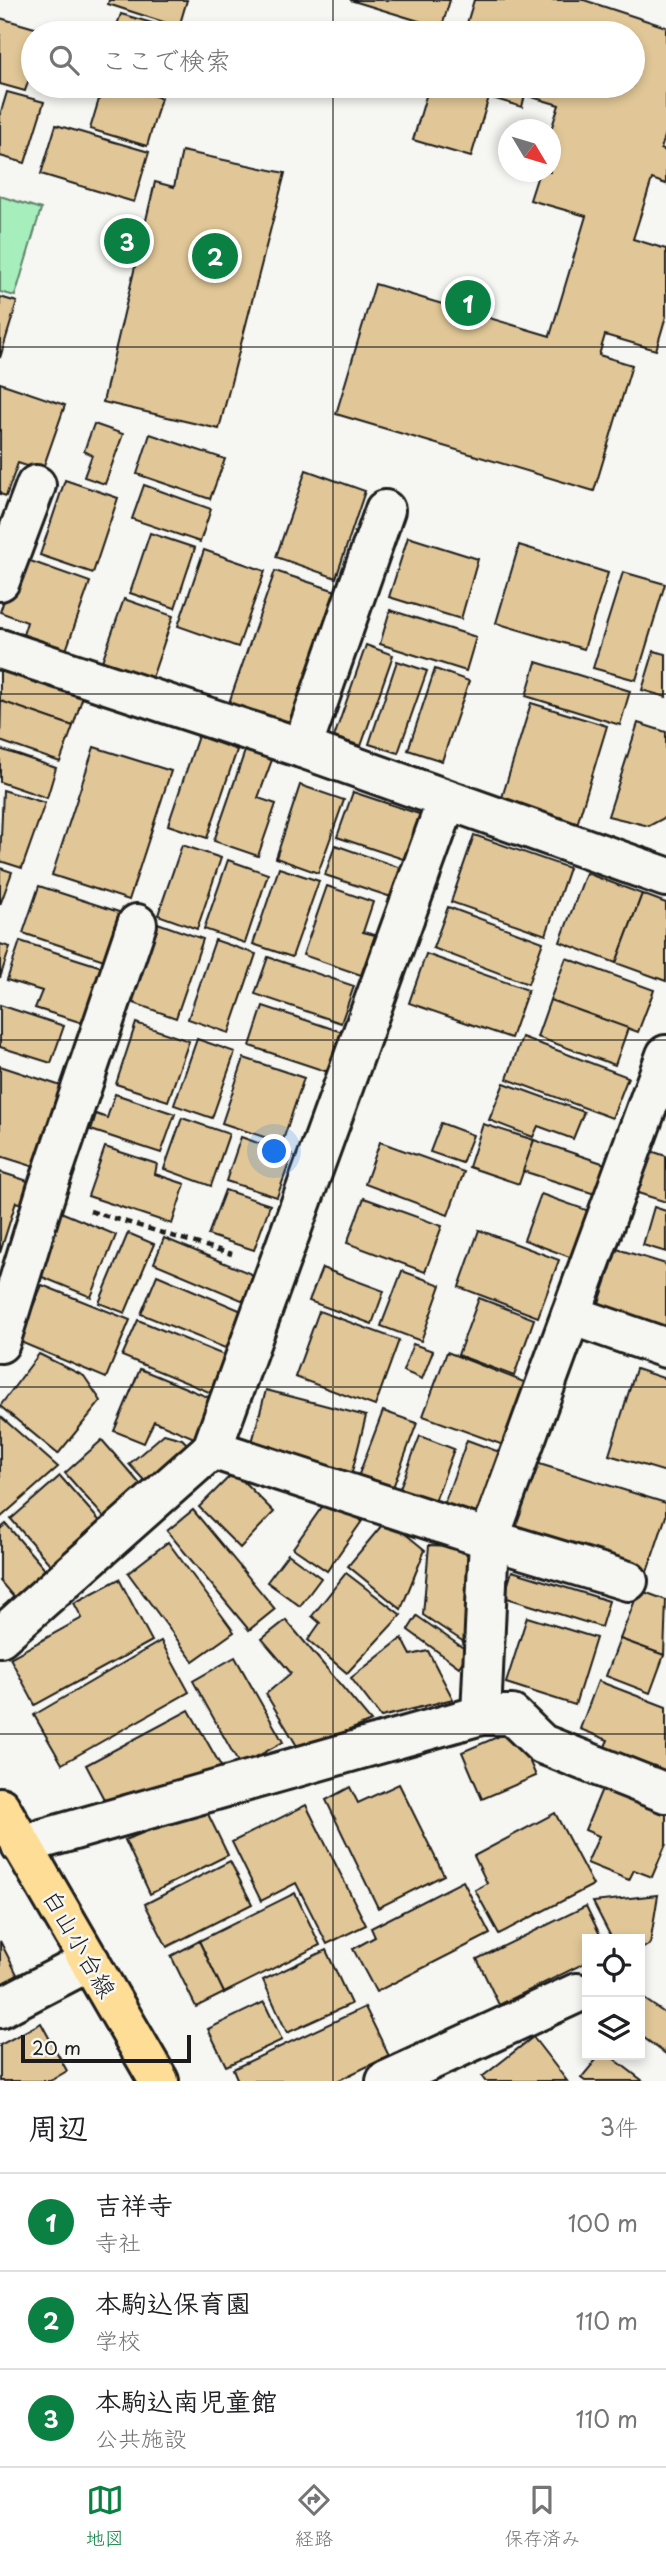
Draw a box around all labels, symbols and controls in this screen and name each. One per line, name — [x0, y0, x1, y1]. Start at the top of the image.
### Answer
search box — [21, 21, 645, 98]
text: ここで検索 — [101, 40, 231, 79]
icon: search — [45, 41, 83, 79]
north arrow — [498, 119, 561, 182]
pin: 3 — [104, 215, 150, 267]
pin: 2 — [192, 230, 238, 282]
pin: 1 — [445, 277, 491, 329]
your location — [257, 1134, 291, 1168]
street label: 白山小台線 — [35, 1882, 126, 2004]
map controls — [582, 1934, 645, 2060]
button: locate — [582, 1934, 645, 1997]
button: layers — [582, 1997, 645, 2060]
scale bar — [21, 2032, 191, 2064]
text: 20 m — [32, 2033, 81, 2061]
text: 周辺 — [28, 2104, 88, 2149]
text: 3件 — [600, 2109, 638, 2144]
text: 吉祥寺 — [95, 2185, 173, 2224]
text: 1 — [46, 2205, 57, 2240]
text: 100 m — [568, 2205, 638, 2240]
text: 寺社 — [95, 2224, 141, 2259]
text: 本駒込保育園 — [95, 2283, 251, 2322]
text: 2 — [43, 2303, 59, 2338]
text: 110 m — [576, 2303, 638, 2338]
text: 学校 — [95, 2322, 141, 2357]
text: 本駒込南児童館 — [95, 2381, 277, 2420]
text: 3 — [43, 2401, 59, 2436]
text: 110 m — [576, 2401, 638, 2436]
text: 公共施設 — [95, 2420, 187, 2455]
tab: 地図 — [86, 2481, 124, 2551]
tab: 経路 — [295, 2481, 333, 2551]
tab: 保存済み — [504, 2481, 580, 2551]

